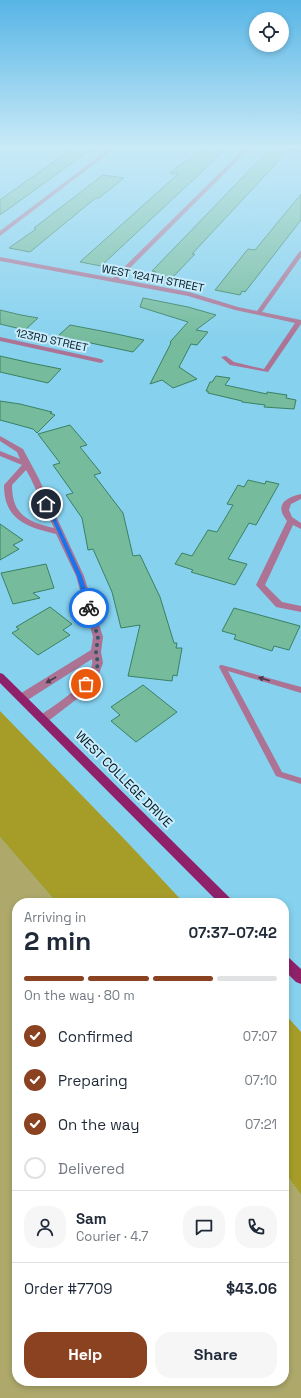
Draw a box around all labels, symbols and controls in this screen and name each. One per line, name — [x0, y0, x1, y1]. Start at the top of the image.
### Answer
map controls — [249, 12, 289, 52]
button: locate — [249, 12, 289, 52]
street label: WEST 124TH STREET — [101, 261, 206, 295]
street label: 123RD STREET — [15, 326, 90, 355]
pin — [29, 487, 63, 521]
icon: home — [35, 493, 57, 515]
courier — [69, 588, 109, 628]
icon: bike — [78, 597, 100, 619]
pin — [69, 667, 103, 701]
icon: bag — [75, 673, 97, 695]
one-way arrow — [257, 676, 269, 682]
one-way arrow — [45, 677, 57, 684]
street label: WEST COLLEGE DRIVE — [72, 727, 176, 831]
text: Arriving in — [24, 909, 86, 926]
text: 07:37–07:42 — [189, 923, 277, 942]
text: 2 min — [24, 924, 91, 958]
text: On the way · 80 m — [24, 987, 135, 1004]
icon: check — [24, 1025, 46, 1047]
text: Confirmed — [58, 1027, 133, 1046]
text: 07:07 — [243, 1028, 277, 1045]
icon: check — [24, 1069, 46, 1091]
text: Preparing — [58, 1071, 128, 1090]
text: 07:10 — [245, 1072, 277, 1089]
icon: check — [24, 1113, 46, 1135]
text: On the way — [58, 1115, 139, 1134]
text: 07:21 — [245, 1116, 277, 1133]
text: Delivered — [58, 1159, 125, 1178]
button: person — [24, 1206, 66, 1248]
button: chat — [183, 1206, 225, 1248]
button: phone — [235, 1206, 277, 1248]
text: Sam — [76, 1209, 107, 1228]
text: Courier · 4.7 — [76, 1228, 148, 1245]
text: Order #7709 — [24, 1279, 113, 1298]
text: $43.06 — [226, 1279, 277, 1298]
button: Help — [24, 1332, 147, 1378]
button: Share — [155, 1332, 277, 1378]

